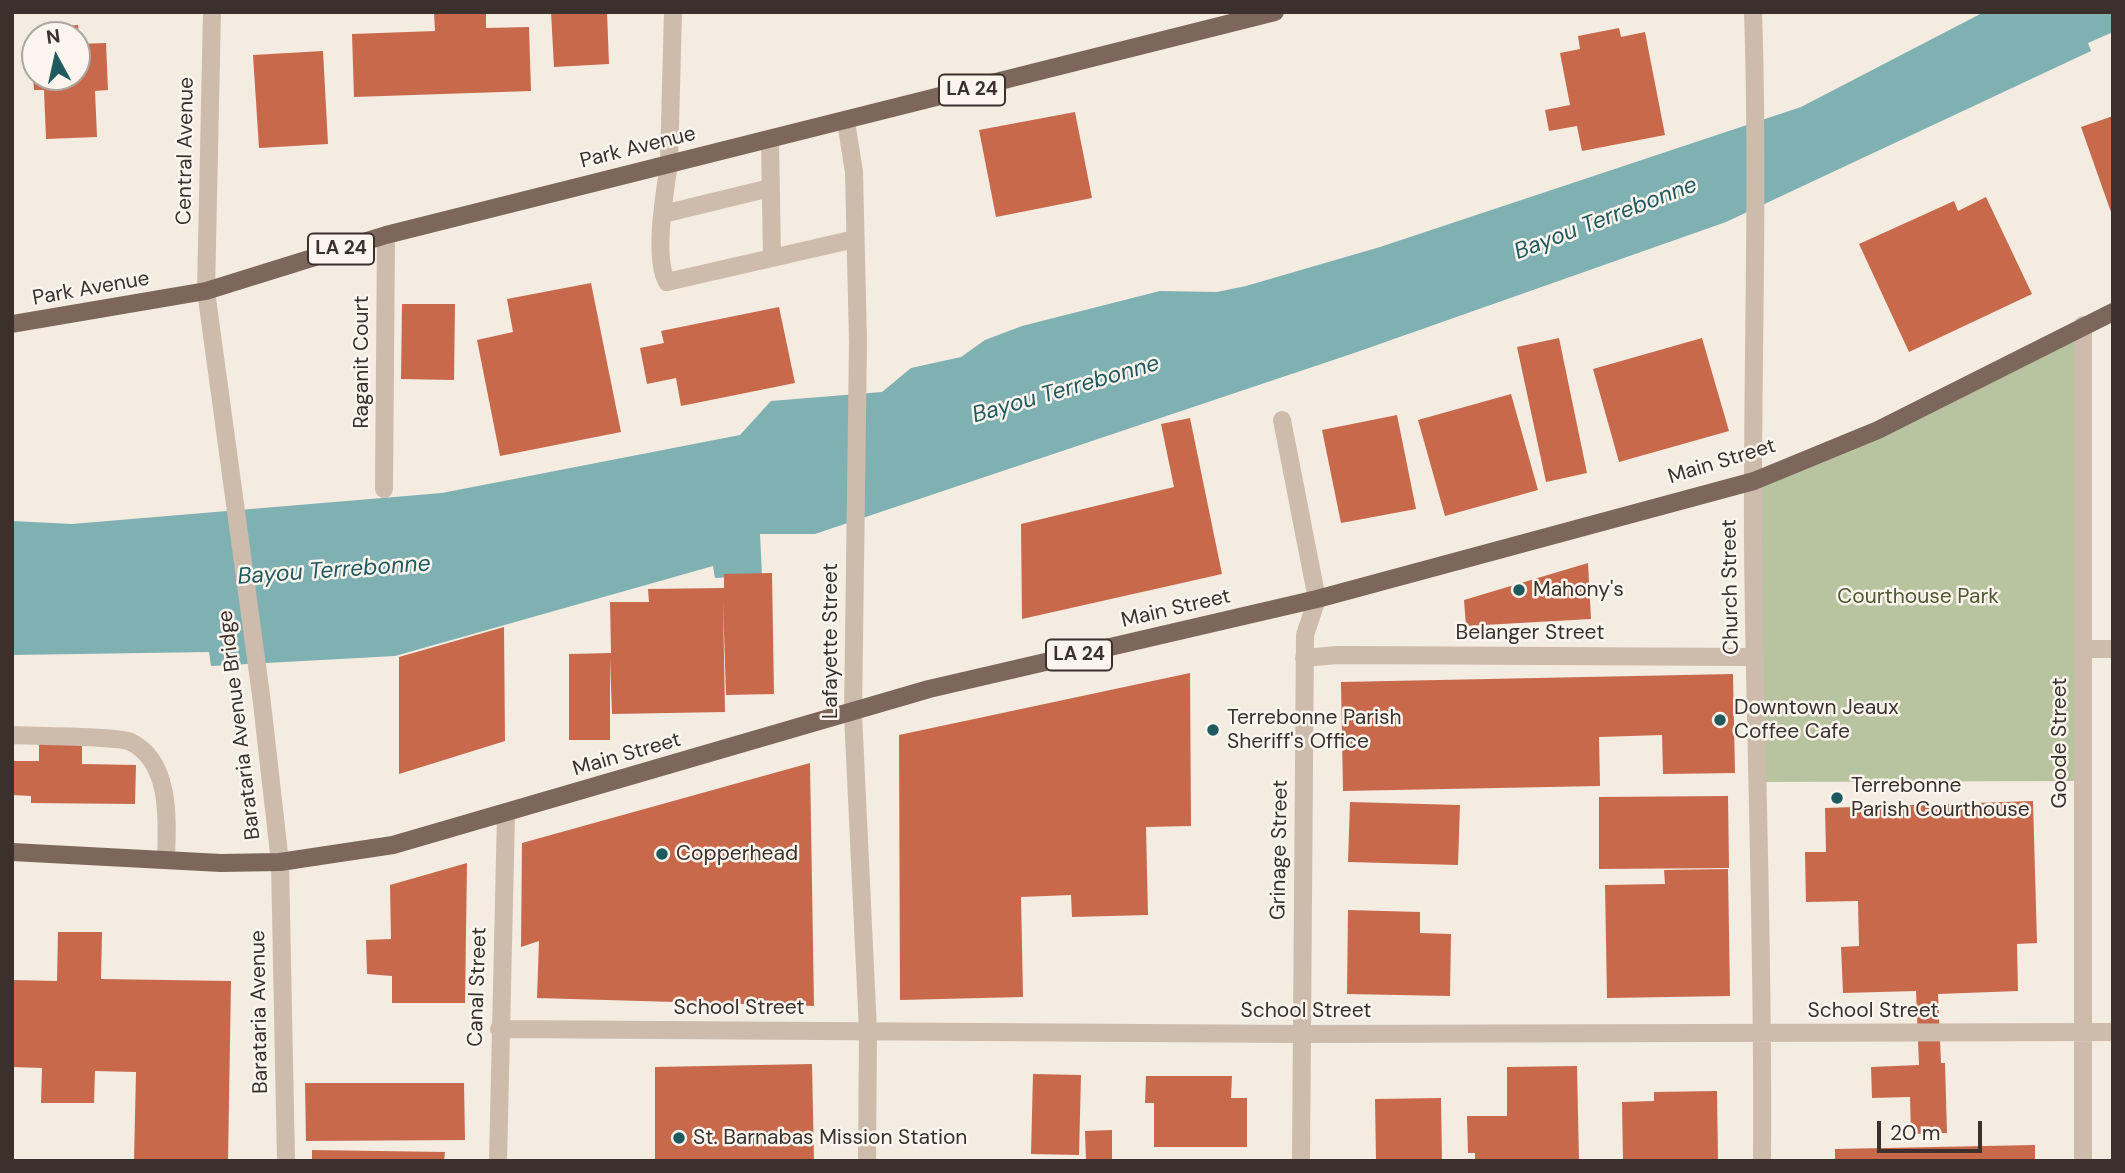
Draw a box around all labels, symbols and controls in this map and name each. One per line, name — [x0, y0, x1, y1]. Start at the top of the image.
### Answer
north arrow — [21, 21, 91, 91]
text: N — [45, 23, 62, 50]
road number: LA 24 — [939, 74, 1005, 106]
street label: Central Avenue — [172, 77, 200, 225]
street label: Park Avenue — [578, 121, 698, 175]
water label: Bayou Terrebonne — [1511, 171, 1701, 267]
road number: LA 24 — [308, 233, 374, 264]
street label: Park Avenue — [31, 266, 151, 312]
street label: Raganit Court — [349, 295, 375, 429]
water label: Bayou Terrebonne — [969, 350, 1163, 430]
street label: Main Street — [1665, 434, 1779, 490]
street label: Church Street — [1717, 519, 1745, 655]
water label: Bayou Terrebonne — [236, 550, 432, 592]
street label: Lafayette Street — [818, 563, 844, 719]
place label: Mahony's — [1533, 577, 1624, 603]
marker: Mahony's — [1511, 582, 1527, 598]
street label: Main Street — [1119, 584, 1233, 634]
park label: Courthouse Park — [1837, 584, 1999, 610]
street label: Barataria Avenue Bridge — [213, 609, 267, 841]
street label: Belanger Street — [1456, 620, 1604, 646]
road number: LA 24 — [1046, 640, 1112, 670]
street label: Goode Street — [2047, 677, 2073, 809]
place label: Downtown Jeaux Coffee Cafe — [1734, 695, 1899, 745]
place label: Terrebonne Parish Sheriff's Office — [1227, 705, 1402, 755]
marker: Downtown Jeaux Coffee Cafe — [1712, 712, 1728, 728]
marker: Terrebonne Parish Sheriff's Office — [1205, 722, 1221, 738]
street label: Main Street — [570, 728, 684, 782]
place label: Terrebonne Parish Courthouse — [1851, 773, 2030, 823]
street label: Grinage Street — [1266, 780, 1294, 920]
marker: Terrebonne Parish Courthouse — [1829, 790, 1845, 806]
place label: Copperhead — [676, 841, 798, 867]
marker: Copperhead — [654, 846, 670, 862]
street label: Canal Street — [463, 927, 493, 1047]
street label: Barataria Avenue — [246, 930, 274, 1094]
street label: School Street — [674, 995, 804, 1021]
street label: School Street — [1241, 998, 1371, 1024]
street label: School Street — [1808, 998, 1938, 1024]
scale bar — [1880, 1106, 1985, 1150]
text: 20 m — [1890, 1119, 1941, 1147]
place label: St. Barnabas Mission Station — [693, 1125, 967, 1151]
marker: St. Barnabas Mission Station — [671, 1130, 687, 1146]

